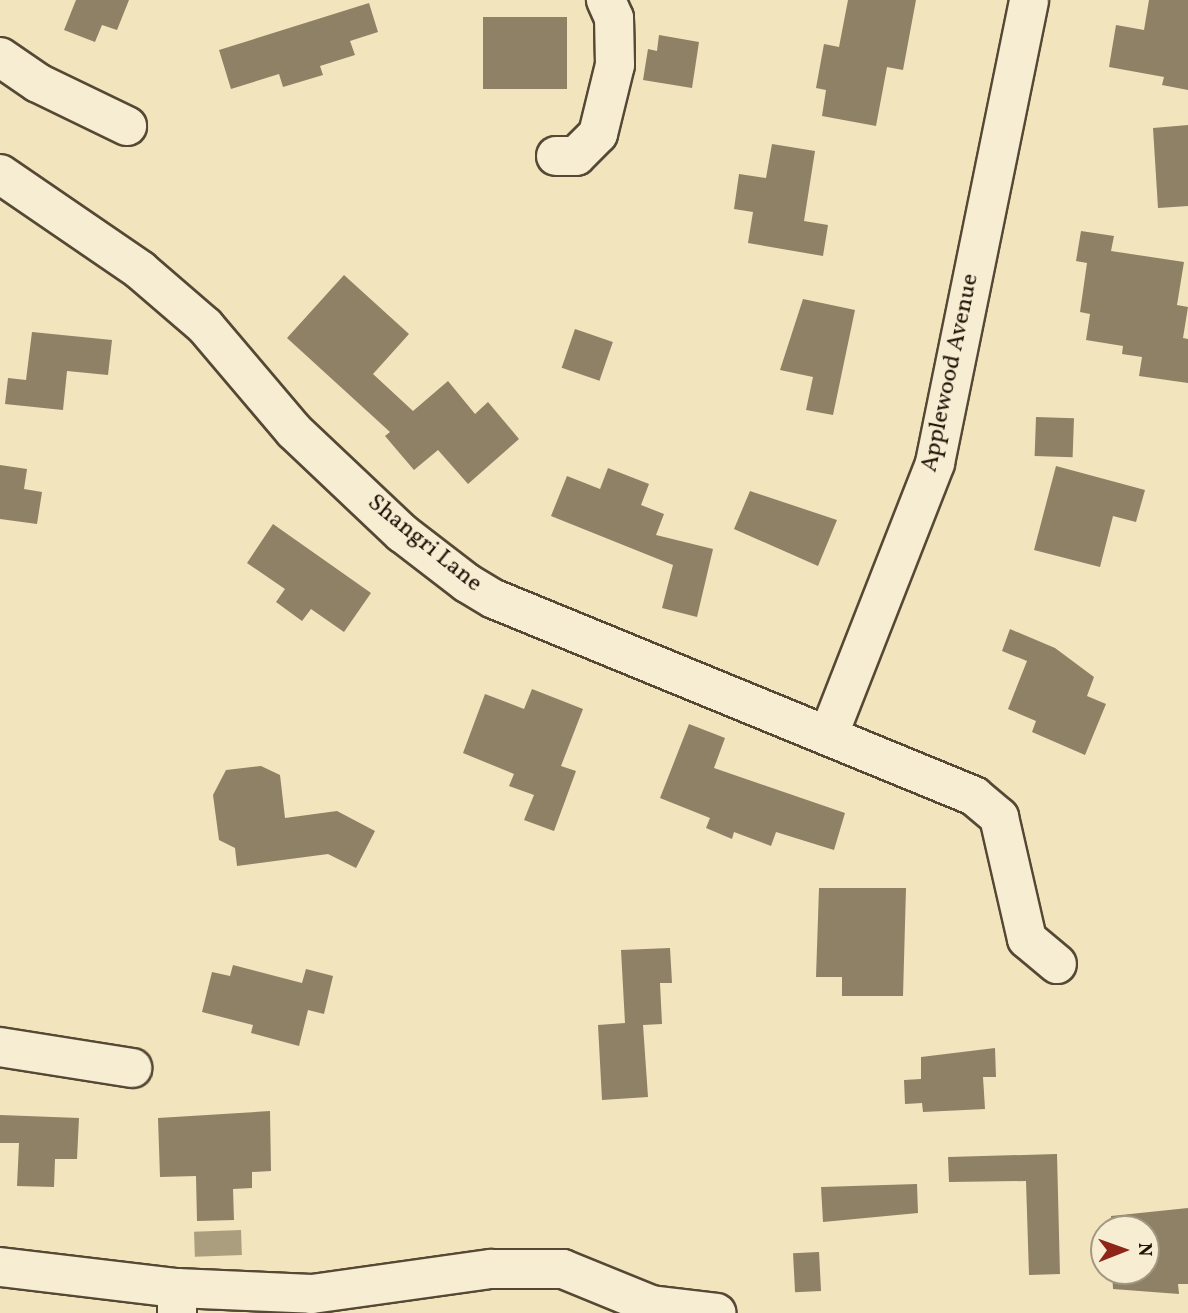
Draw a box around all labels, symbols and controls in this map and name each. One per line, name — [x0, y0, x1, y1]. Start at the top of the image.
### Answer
street label: Applewood Avenue — [916, 271, 986, 475]
street label: Shangri Lane — [361, 489, 487, 599]
north arrow — [1090, 1215, 1160, 1285]
text: N — [1131, 1243, 1157, 1257]

